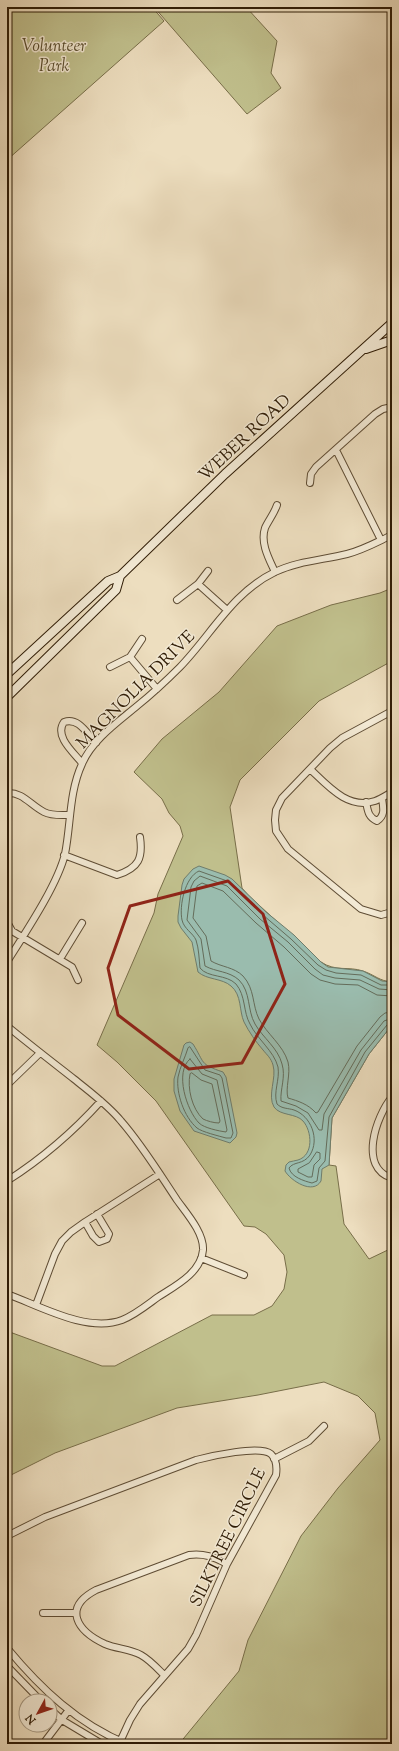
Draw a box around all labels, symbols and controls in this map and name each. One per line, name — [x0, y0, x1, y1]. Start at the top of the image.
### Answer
park label: Volunteer Park — [22, 35, 86, 79]
street label: WEBER ROAD — [194, 389, 297, 488]
street label: MAGNOLIA DRIVE — [72, 626, 201, 755]
street label: SILKTREE CIRCLE — [185, 1465, 273, 1611]
north arrow — [18, 1693, 58, 1733]
text: N — [22, 1710, 41, 1728]

